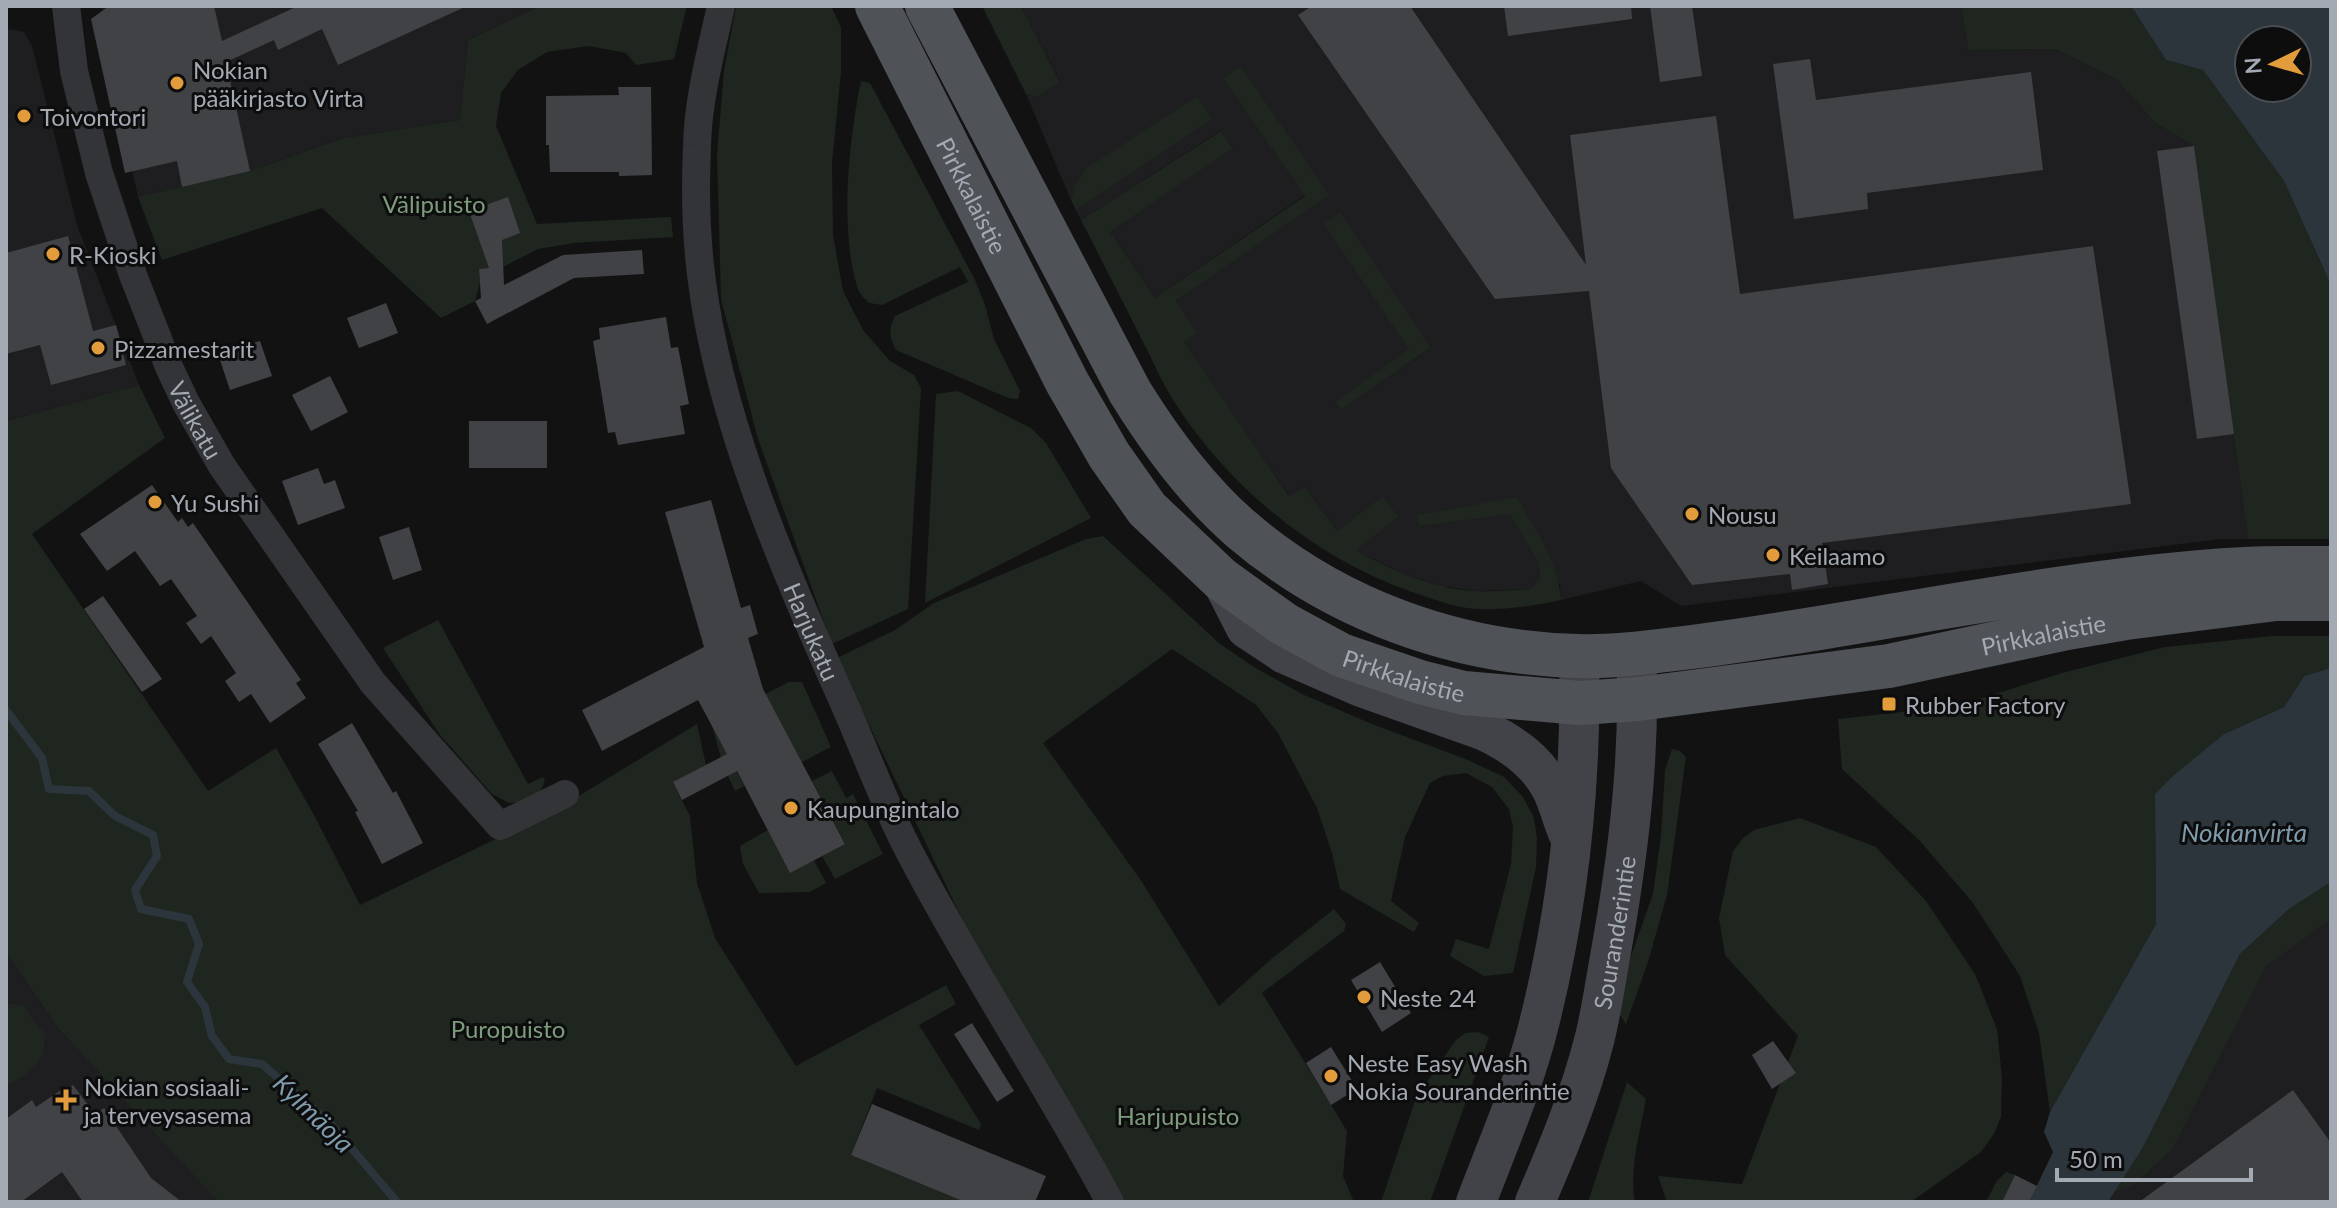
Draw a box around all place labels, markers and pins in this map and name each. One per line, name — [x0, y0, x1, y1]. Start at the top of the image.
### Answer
place label: Nokian pääkirjasto Virta — [193, 55, 364, 112]
marker: Nokian pääkirjasto Virta — [168, 74, 186, 92]
place label: Toivontori — [40, 102, 146, 131]
marker: Toivontori — [15, 107, 33, 125]
place label: R-Kioski — [69, 240, 157, 269]
marker: R-Kioski — [44, 245, 62, 263]
place label: Pizzamestarit — [114, 334, 255, 363]
marker: Pizzamestarit — [89, 339, 107, 357]
place label: Yu Sushi — [171, 488, 259, 517]
marker: Yu Sushi — [146, 493, 164, 511]
place label: Nousu — [1708, 500, 1777, 529]
marker: Nousu — [1683, 505, 1701, 523]
place label: Keilaamo — [1789, 541, 1885, 570]
marker: Keilaamo — [1764, 546, 1782, 564]
place label: Rubber Factory — [1905, 690, 2066, 719]
marker: Rubber Factory — [1880, 695, 1898, 713]
place label: Kaupungintalo — [807, 794, 960, 823]
marker: Kaupungintalo — [782, 799, 800, 817]
place label: Neste 24 — [1380, 983, 1476, 1012]
marker: Neste 24 — [1355, 988, 1373, 1006]
place label: Neste Easy Wash Nokia Souranderintie — [1347, 1048, 1570, 1105]
marker: Neste Easy Wash Nokia Souranderintie — [1322, 1067, 1340, 1085]
place label: Nokian sosiaali- ja terveysasema — [83, 1072, 251, 1129]
marker: Nokian sosiaali- ja terveysasema — [55, 1089, 77, 1111]

